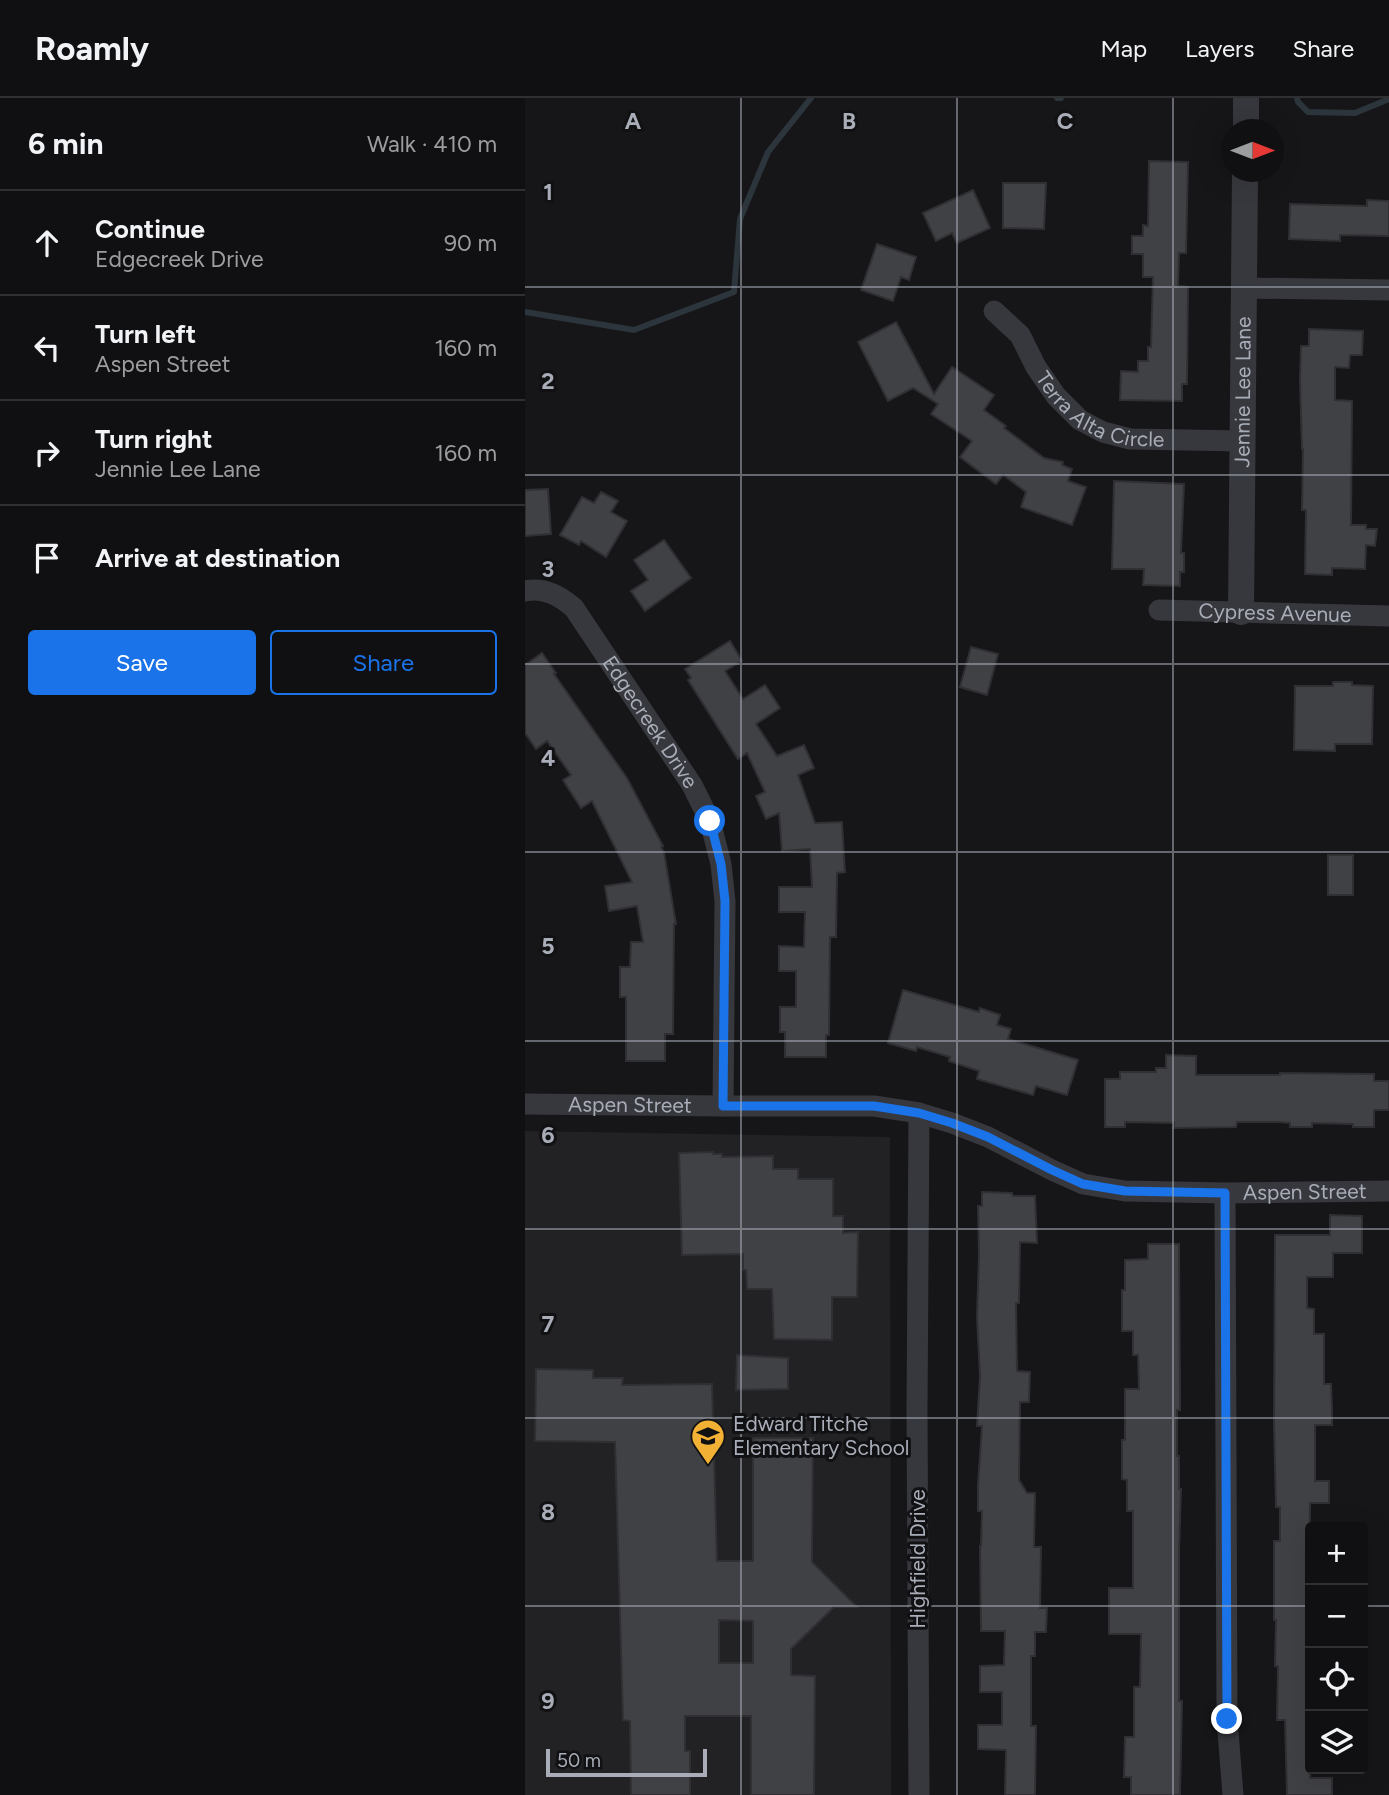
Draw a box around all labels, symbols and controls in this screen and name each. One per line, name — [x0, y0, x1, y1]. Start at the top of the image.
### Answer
text: Roamly — [35, 29, 149, 68]
text: Map — [1100, 34, 1147, 63]
text: Layers — [1185, 34, 1254, 63]
text: Share — [1292, 34, 1354, 63]
text: A — [625, 107, 642, 135]
text: B — [842, 107, 856, 135]
text: C — [1057, 107, 1074, 135]
north arrow — [1221, 119, 1284, 182]
text: 6 min — [28, 125, 104, 162]
text: Walk · 410 m — [367, 130, 497, 158]
text: 1 — [543, 178, 553, 206]
text: Continue — [95, 213, 205, 245]
icon: ahead — [28, 224, 66, 262]
text: 90 m — [444, 229, 497, 257]
text: Edgecreek Drive — [95, 245, 264, 273]
street label: Jennie Lee Lane — [1229, 316, 1256, 468]
text: Turn left — [95, 318, 196, 350]
icon: left — [28, 329, 66, 367]
text: 160 m — [434, 334, 497, 362]
text: Aspen Street — [95, 350, 230, 378]
street label: Terra Alta Circle — [1031, 366, 1165, 452]
text: 2 — [541, 367, 555, 395]
text: Turn right — [95, 423, 212, 455]
icon: right — [28, 434, 66, 472]
text: 160 m — [434, 439, 497, 467]
text: Jennie Lee Lane — [95, 455, 261, 483]
icon: arrive — [28, 539, 66, 577]
text: Arrive at destination — [95, 542, 340, 574]
text: 3 — [542, 555, 554, 583]
street label: Cypress Avenue — [1198, 598, 1352, 627]
button: Save — [28, 630, 256, 695]
button: Share — [270, 630, 497, 695]
street label: Edgecreek Drive — [597, 651, 704, 793]
text: 4 — [541, 744, 555, 772]
route start — [694, 805, 725, 836]
text: 5 — [541, 932, 555, 960]
street label: Aspen Street — [568, 1091, 692, 1118]
text: 6 — [541, 1121, 555, 1149]
street label: Aspen Street — [1243, 1178, 1367, 1205]
text: 7 — [542, 1310, 555, 1338]
place label: Edward Titche Elementary School — [733, 1411, 909, 1460]
school or university icon: Edward Titche Elementary School — [689, 1417, 727, 1466]
street label: Highfield Drive — [905, 1489, 930, 1629]
text: 8 — [541, 1498, 555, 1526]
map controls — [1305, 1522, 1368, 1774]
button: + — [1305, 1522, 1368, 1585]
button: − — [1305, 1585, 1368, 1648]
button: locate — [1305, 1648, 1368, 1711]
text: 9 — [541, 1687, 555, 1715]
route end — [1211, 1703, 1242, 1734]
button: layers — [1305, 1711, 1368, 1774]
scale bar — [546, 1746, 707, 1778]
text: 50 m — [557, 1749, 601, 1772]

